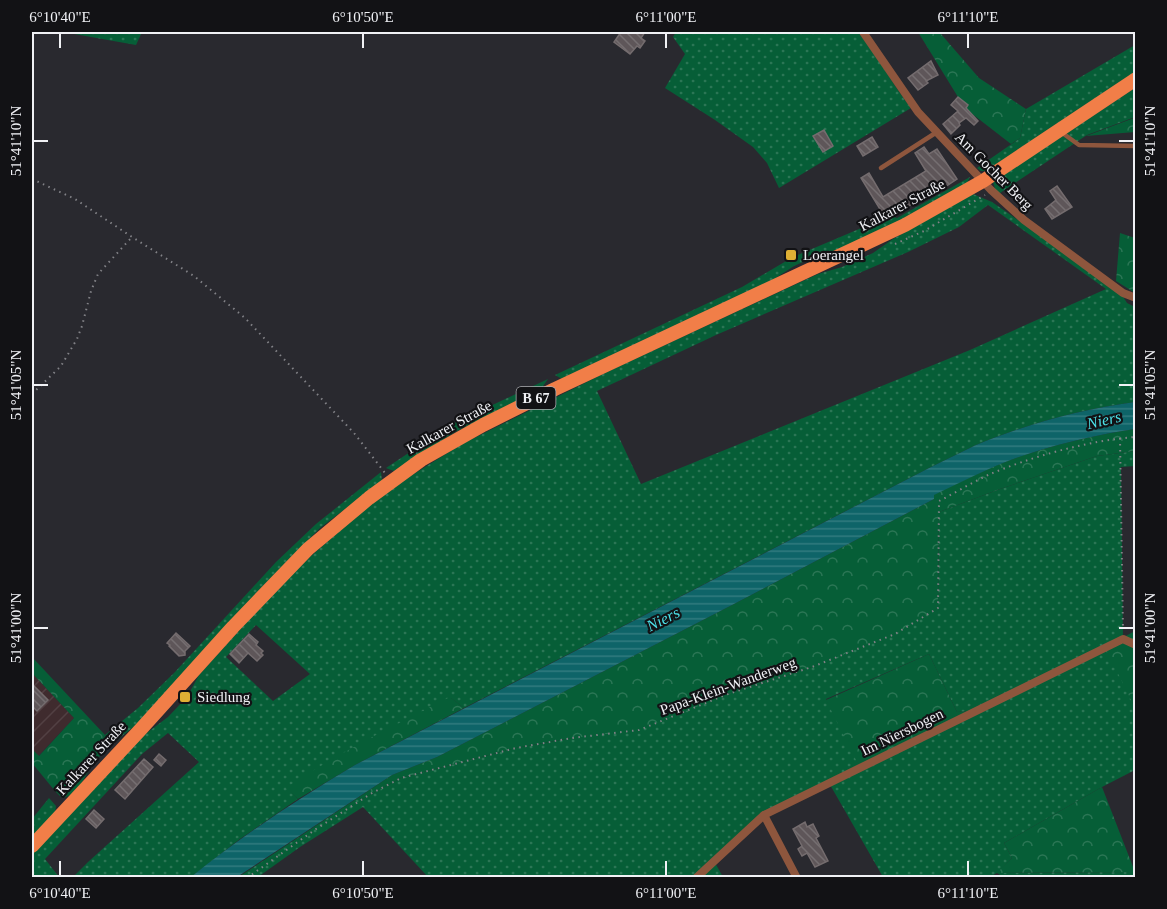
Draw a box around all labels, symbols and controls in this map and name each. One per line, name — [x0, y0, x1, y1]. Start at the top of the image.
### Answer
text: 6°10'40"E — [29, 9, 91, 25]
text: 6°10'50"E — [332, 9, 394, 25]
text: 6°11'00"E — [636, 9, 696, 25]
text: 6°11'10"E — [938, 9, 998, 25]
text: 51°41'10"N — [8, 106, 24, 176]
text: 51°41'10"N — [1142, 106, 1158, 176]
street label: Am Gocher Berg — [952, 129, 1036, 213]
street label: Kalkarer Straße — [857, 176, 948, 234]
place label: Loerangel — [803, 247, 864, 263]
marker: Loerangel — [784, 248, 798, 262]
text: 51°41'05"N — [8, 350, 24, 420]
text: 51°41'05"N — [1142, 350, 1158, 420]
road number: B 67 — [516, 387, 556, 409]
street label: Kalkarer Straße — [404, 397, 495, 457]
water label: Niers — [1084, 408, 1123, 432]
text: 51°41'00"N — [8, 593, 24, 663]
text: 51°41'00"N — [1142, 593, 1158, 663]
water label: Niers — [643, 604, 682, 635]
street label: Papa-Klein-Wanderweg — [658, 654, 799, 718]
place label: Siedlung — [197, 689, 251, 705]
marker: Siedlung — [178, 690, 192, 704]
street label: Im Niersbogen — [858, 705, 946, 759]
street label: Kalkarer Straße — [53, 718, 129, 798]
text: 6°10'40"E — [29, 885, 91, 901]
text: 6°10'50"E — [332, 885, 394, 901]
text: 6°11'00"E — [636, 885, 696, 901]
text: 6°11'10"E — [938, 885, 998, 901]

